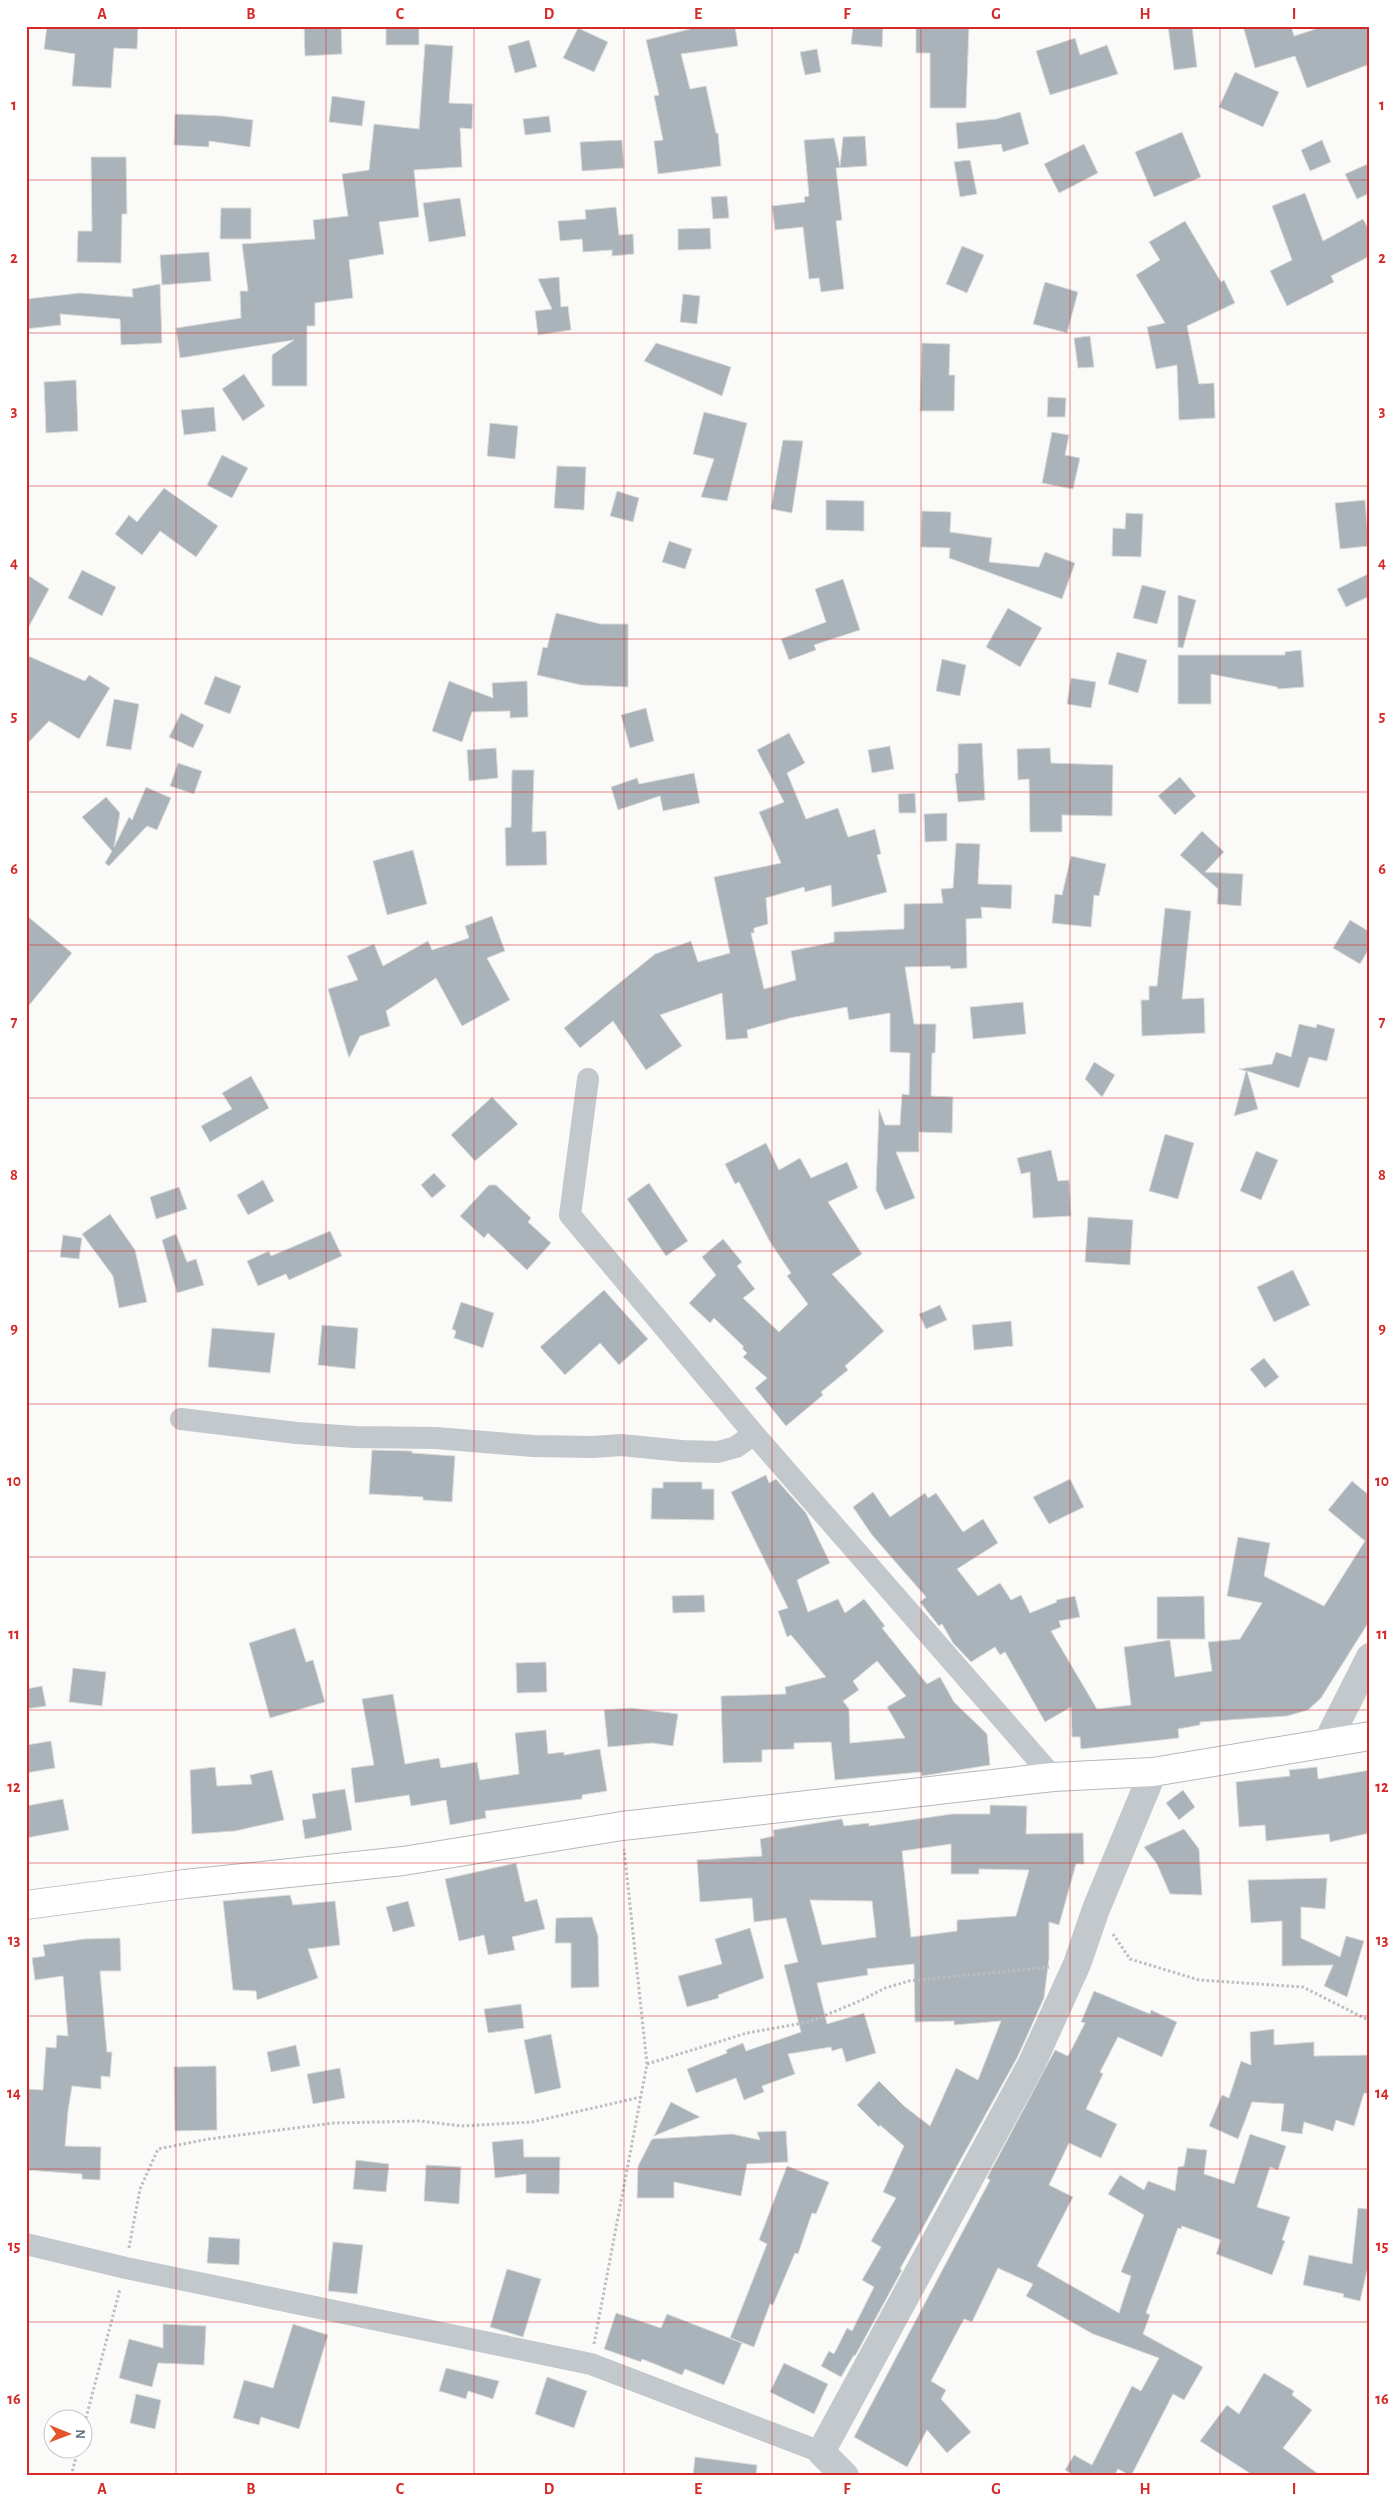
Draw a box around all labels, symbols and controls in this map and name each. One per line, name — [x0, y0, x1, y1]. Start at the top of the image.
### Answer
text: A — [97, 6, 107, 22]
text: B — [246, 6, 256, 22]
text: C — [396, 6, 405, 22]
text: D — [544, 6, 555, 22]
text: E — [694, 6, 702, 22]
text: F — [843, 6, 851, 22]
text: G — [991, 6, 1001, 22]
text: H — [1139, 6, 1151, 22]
text: I — [1292, 6, 1296, 22]
text: 1 — [11, 97, 17, 113]
text: 1 — [1379, 97, 1385, 113]
text: 2 — [10, 250, 18, 266]
text: 2 — [1378, 250, 1386, 266]
text: 3 — [11, 403, 18, 419]
text: 3 — [1379, 403, 1386, 419]
text: 4 — [10, 555, 18, 571]
text: 4 — [1378, 555, 1386, 571]
text: 5 — [11, 708, 18, 724]
text: 5 — [1379, 708, 1386, 724]
text: 6 — [10, 861, 18, 877]
text: 6 — [1378, 861, 1386, 877]
text: 7 — [11, 1014, 18, 1030]
text: 7 — [1379, 1014, 1386, 1030]
text: 8 — [10, 1167, 18, 1183]
text: 8 — [1378, 1167, 1386, 1183]
text: 9 — [10, 1320, 18, 1336]
text: 9 — [1378, 1320, 1386, 1336]
text: 10 — [7, 1473, 21, 1489]
text: 10 — [1375, 1473, 1389, 1489]
text: 11 — [8, 1626, 20, 1642]
text: 11 — [1376, 1626, 1388, 1642]
text: 12 — [7, 1779, 21, 1795]
text: 12 — [1375, 1779, 1389, 1795]
text: 13 — [8, 1932, 20, 1948]
text: 13 — [1376, 1932, 1388, 1948]
text: 14 — [7, 2085, 21, 2101]
text: 14 — [1375, 2085, 1389, 2101]
text: 15 — [8, 2238, 20, 2254]
text: 15 — [1376, 2238, 1388, 2254]
text: 16 — [7, 2391, 21, 2407]
text: 16 — [1375, 2391, 1389, 2407]
north arrow — [42, 2410, 92, 2460]
text: N — [73, 2429, 87, 2439]
text: A — [97, 2481, 107, 2497]
text: B — [246, 2481, 256, 2497]
text: C — [396, 2481, 405, 2497]
text: D — [544, 2481, 555, 2497]
text: E — [694, 2481, 702, 2497]
text: F — [843, 2481, 851, 2497]
text: G — [991, 2481, 1001, 2497]
text: H — [1139, 2481, 1151, 2497]
text: I — [1292, 2481, 1296, 2497]

